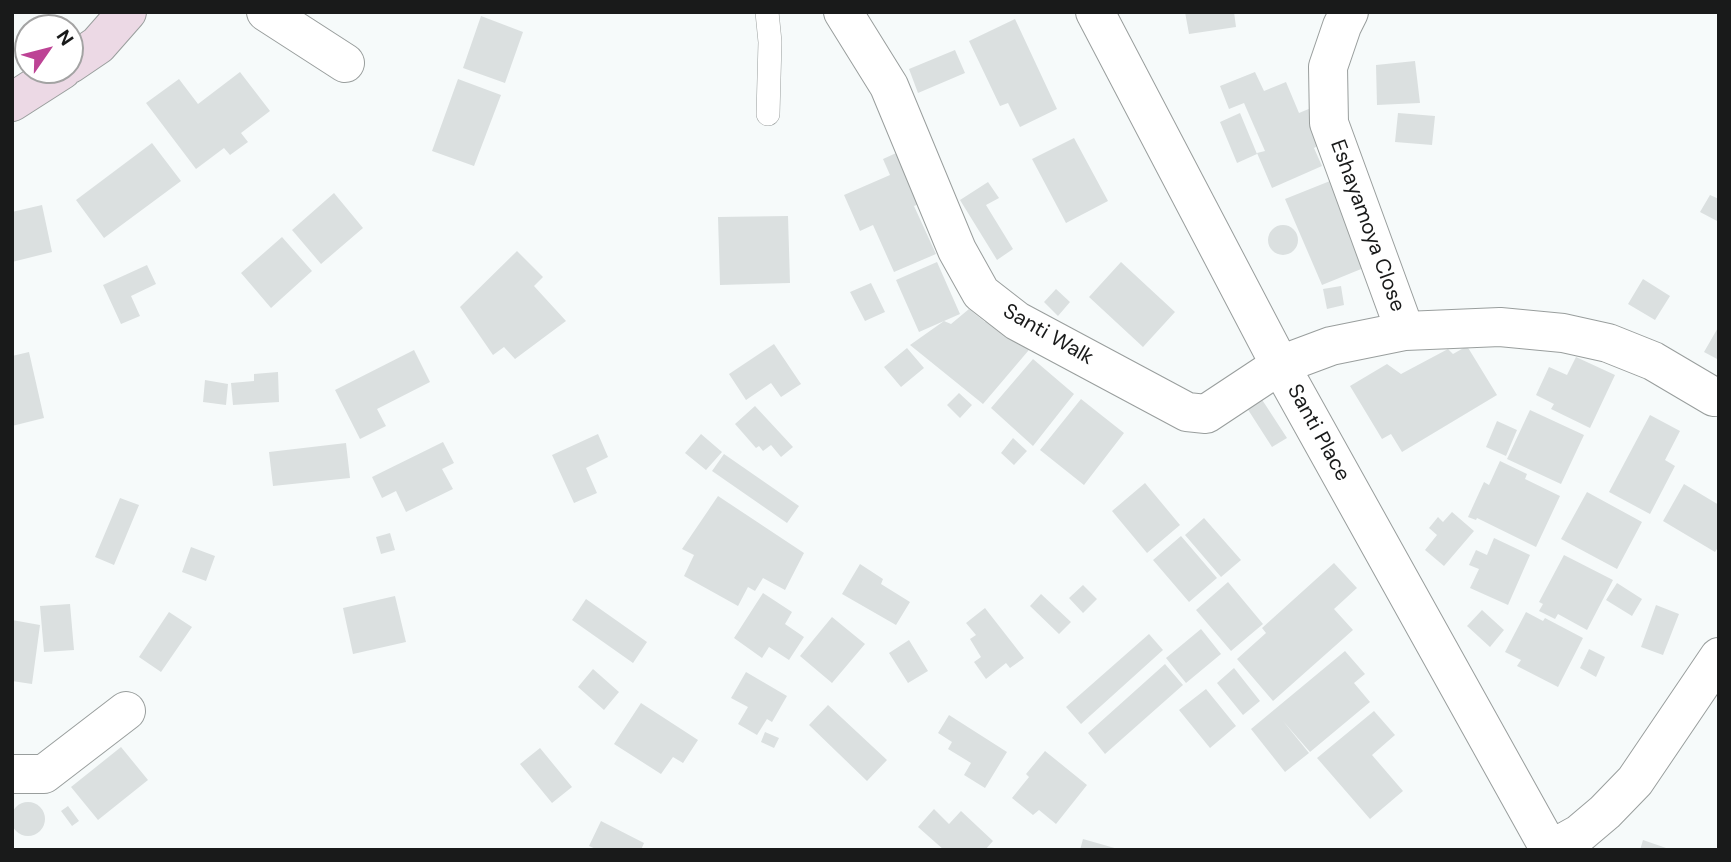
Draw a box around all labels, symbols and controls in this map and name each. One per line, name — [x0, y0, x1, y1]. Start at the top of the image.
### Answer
north arrow — [14, 14, 84, 84]
text: N — [51, 25, 79, 51]
street label: Eshayamoya Close — [1324, 137, 1410, 315]
street label: Santi Walk — [998, 299, 1098, 371]
street label: Santi Place — [1281, 380, 1355, 486]

